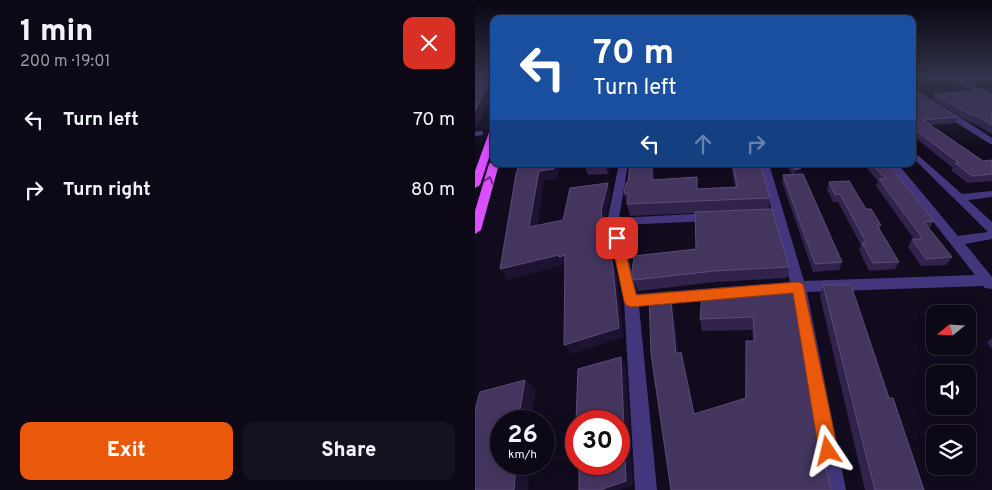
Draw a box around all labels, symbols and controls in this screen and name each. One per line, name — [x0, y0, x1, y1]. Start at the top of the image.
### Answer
text: 1 min — [20, 14, 93, 51]
button: close — [403, 17, 455, 69]
text: 70 m — [593, 32, 674, 76]
icon: left — [510, 35, 575, 100]
text: 200 m · 19:01 — [20, 52, 110, 72]
text: Turn left — [593, 75, 676, 102]
icon: left — [20, 106, 48, 134]
text: Turn left — [63, 108, 139, 132]
text: 70 m — [413, 108, 455, 132]
icon: left — [636, 130, 664, 158]
icon: ahead — [689, 130, 717, 158]
icon: right — [742, 130, 770, 158]
icon: right — [20, 176, 48, 204]
one-way arrow — [484, 177, 494, 185]
text: Turn right — [63, 178, 151, 202]
text: 80 m — [411, 178, 455, 202]
pin — [596, 217, 638, 259]
icon: arrive — [603, 224, 631, 252]
north arrow — [926, 305, 976, 355]
map controls — [926, 305, 976, 475]
button: sound — [926, 365, 976, 415]
speed limit sign: 30 — [565, 410, 630, 475]
text: 26 — [507, 420, 538, 452]
button: Exit — [20, 422, 233, 480]
button: Share — [243, 422, 455, 480]
position arrow — [801, 424, 853, 476]
button: layers — [926, 425, 976, 475]
text: km/h — [508, 447, 537, 463]

